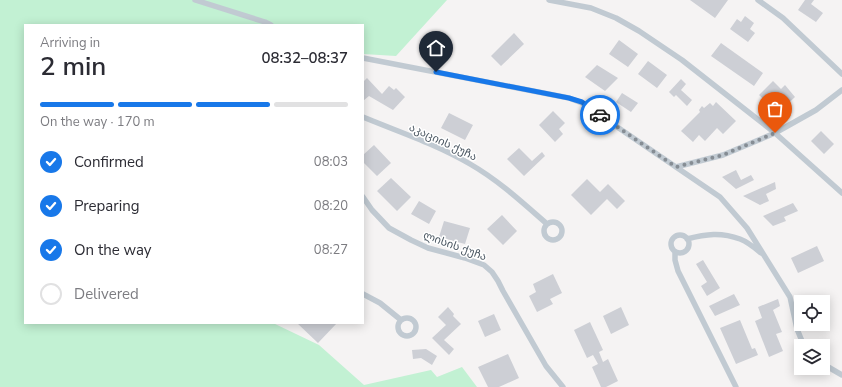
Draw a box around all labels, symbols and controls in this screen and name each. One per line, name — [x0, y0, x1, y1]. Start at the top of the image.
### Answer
pin — [419, 31, 453, 72]
text: Arriving in — [40, 34, 100, 52]
icon: home — [425, 37, 447, 59]
text: 08:32–08:37 — [261, 48, 348, 68]
text: 2 min — [40, 49, 106, 84]
pin — [758, 92, 792, 133]
courier — [580, 95, 620, 135]
icon: bag — [764, 98, 786, 120]
icon: car — [589, 104, 611, 126]
text: On the way · 170 m — [40, 113, 155, 131]
street label: აკაციის ქუჩა — [407, 120, 479, 164]
icon: check — [40, 151, 62, 173]
text: Confirmed — [74, 152, 144, 172]
text: 08:03 — [314, 153, 348, 171]
icon: check — [40, 195, 62, 217]
text: Preparing — [74, 196, 139, 216]
text: 08:20 — [314, 197, 348, 215]
street label: ლისის ქუჩა — [421, 228, 489, 264]
icon: check — [40, 239, 62, 261]
text: On the way — [74, 240, 152, 260]
text: 08:27 — [314, 241, 348, 259]
text: Delivered — [74, 284, 139, 304]
map controls — [794, 295, 830, 375]
button: locate — [794, 295, 830, 331]
button: layers — [794, 339, 830, 375]

